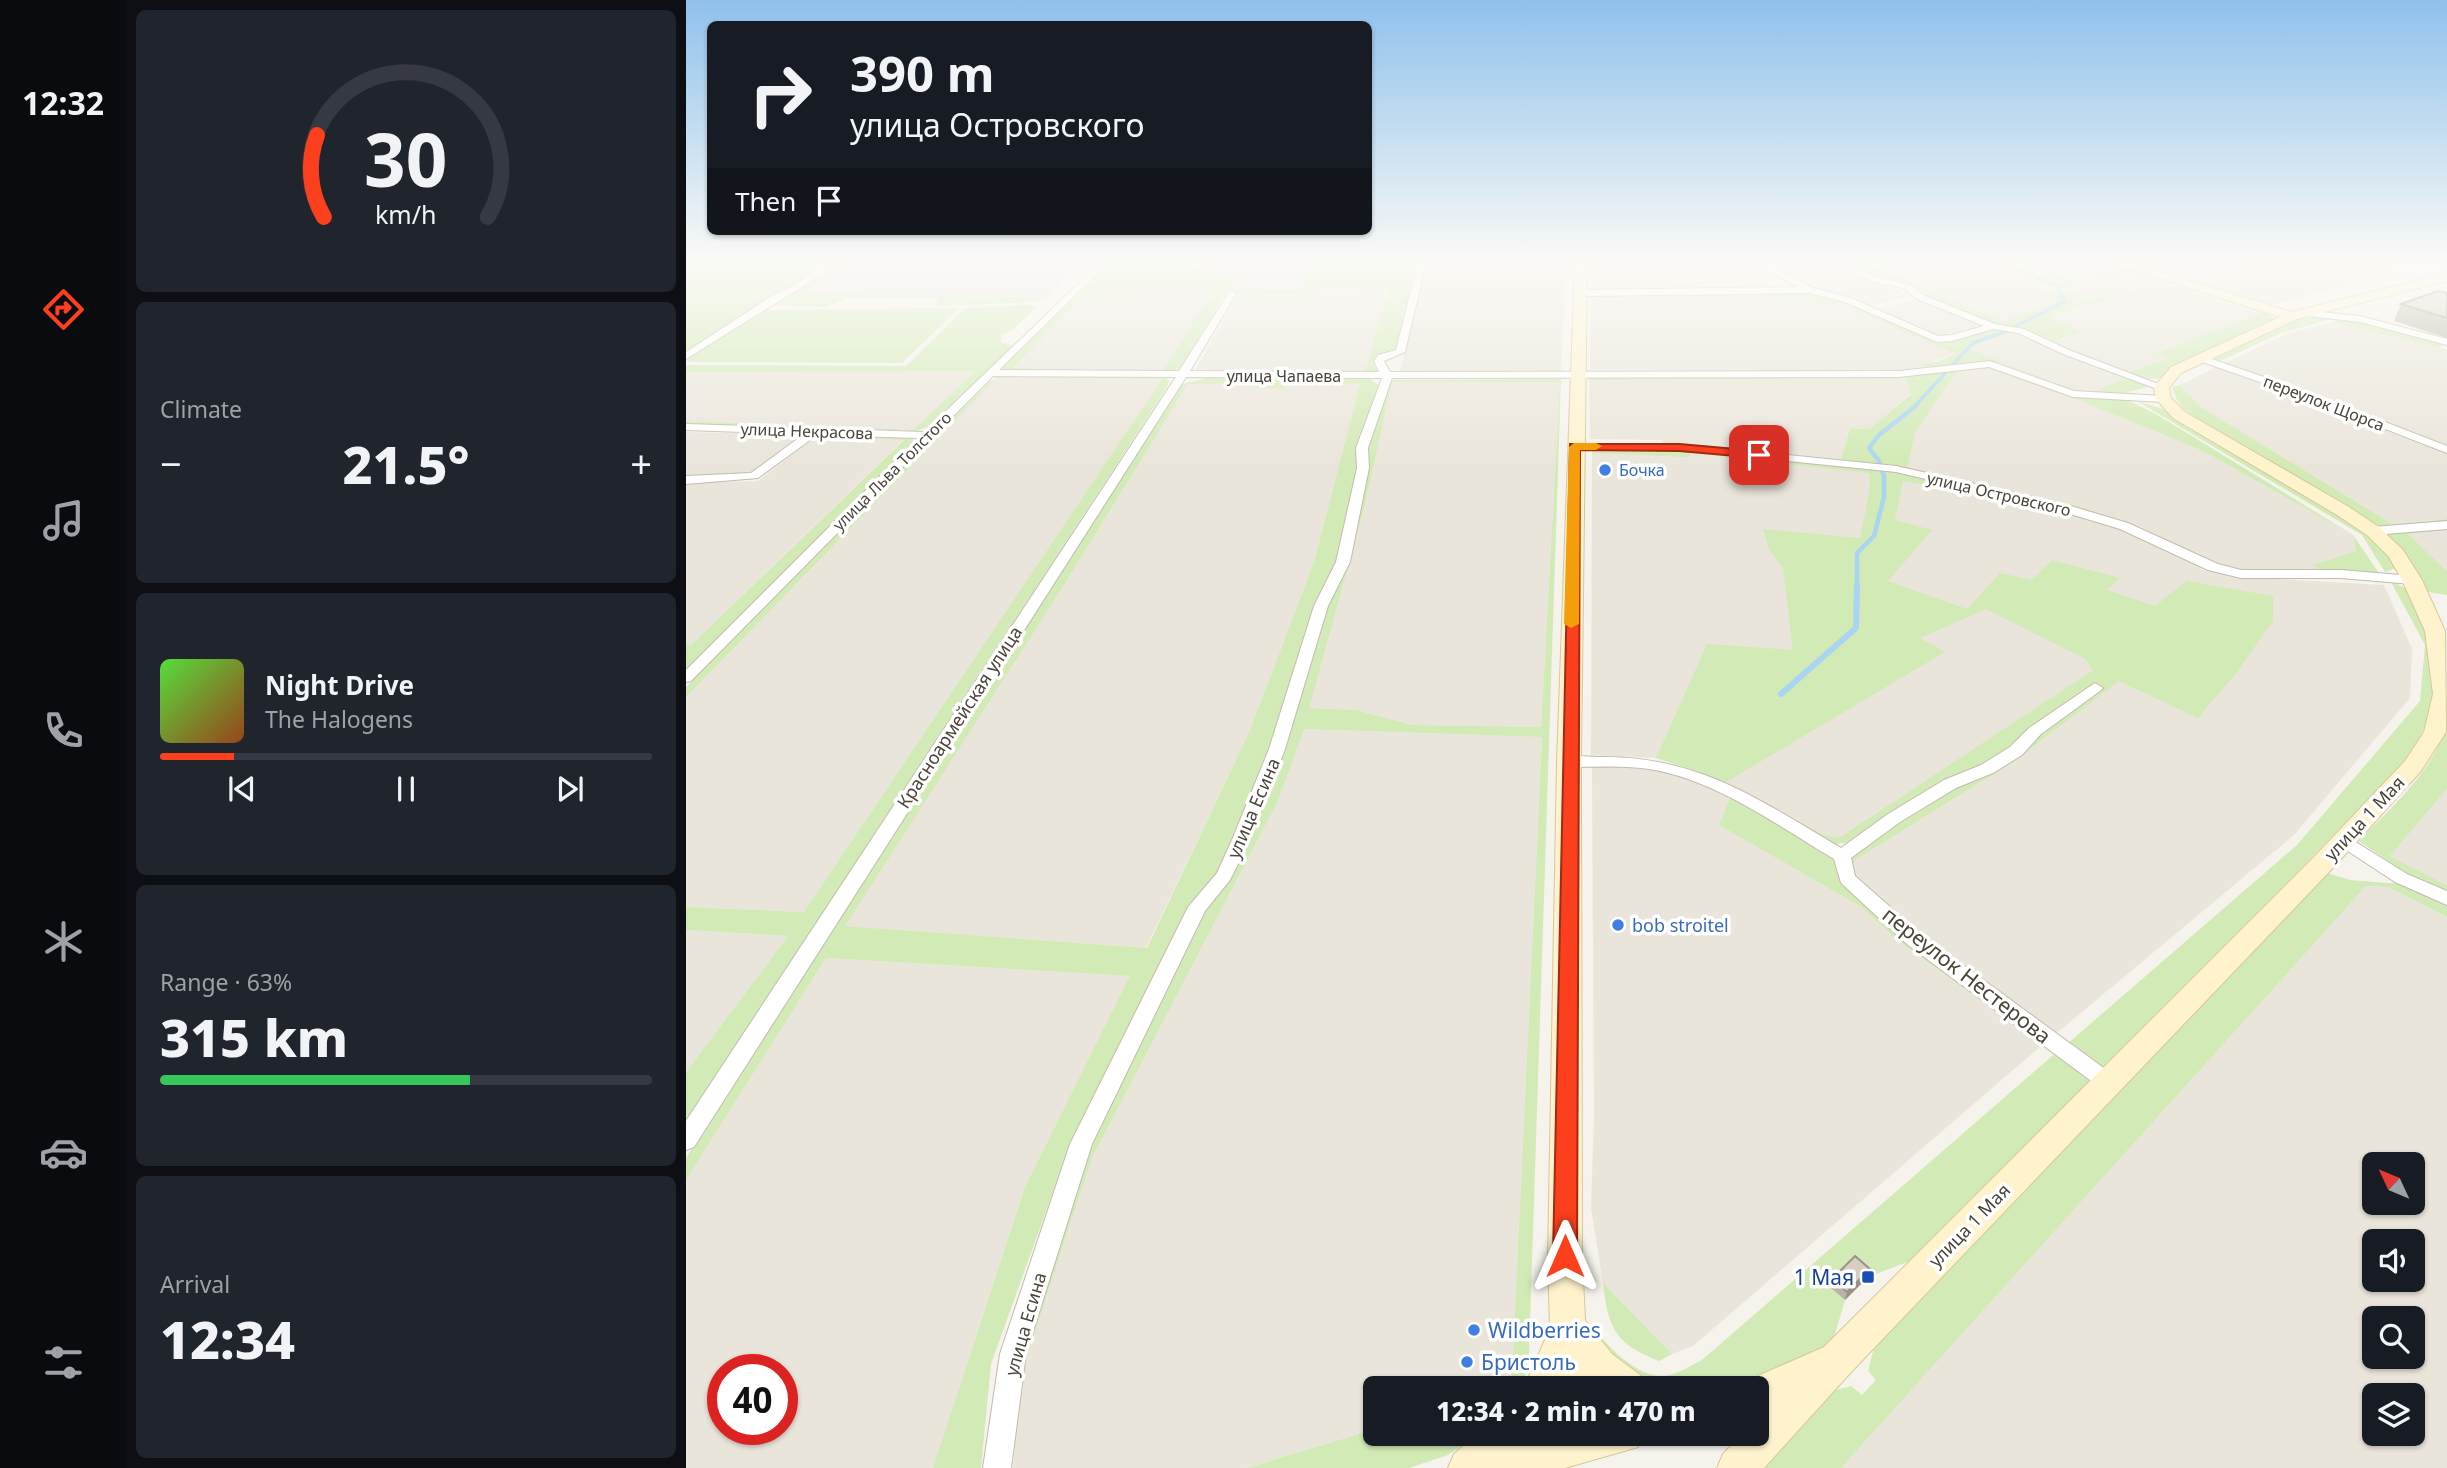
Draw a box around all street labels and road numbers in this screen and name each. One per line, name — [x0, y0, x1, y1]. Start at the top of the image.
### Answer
street label: улица Чапаева — [1227, 365, 1341, 387]
street label: переулок Щорса — [2260, 370, 2388, 436]
street label: улица Льва Толстого — [828, 407, 956, 535]
street label: улица Некрасова — [740, 418, 874, 444]
street label: улица Островского — [1925, 467, 2073, 521]
street label: Красноармейская улица — [891, 621, 1027, 813]
street label: улица Есина — [1221, 754, 1285, 862]
street label: улица 1 Мая — [2319, 771, 2409, 865]
street label: переулок Нестерова — [1877, 900, 2057, 1050]
street label: улица 1 Мая — [1923, 1178, 2015, 1272]
street label: улица Есина — [999, 1269, 1051, 1379]

